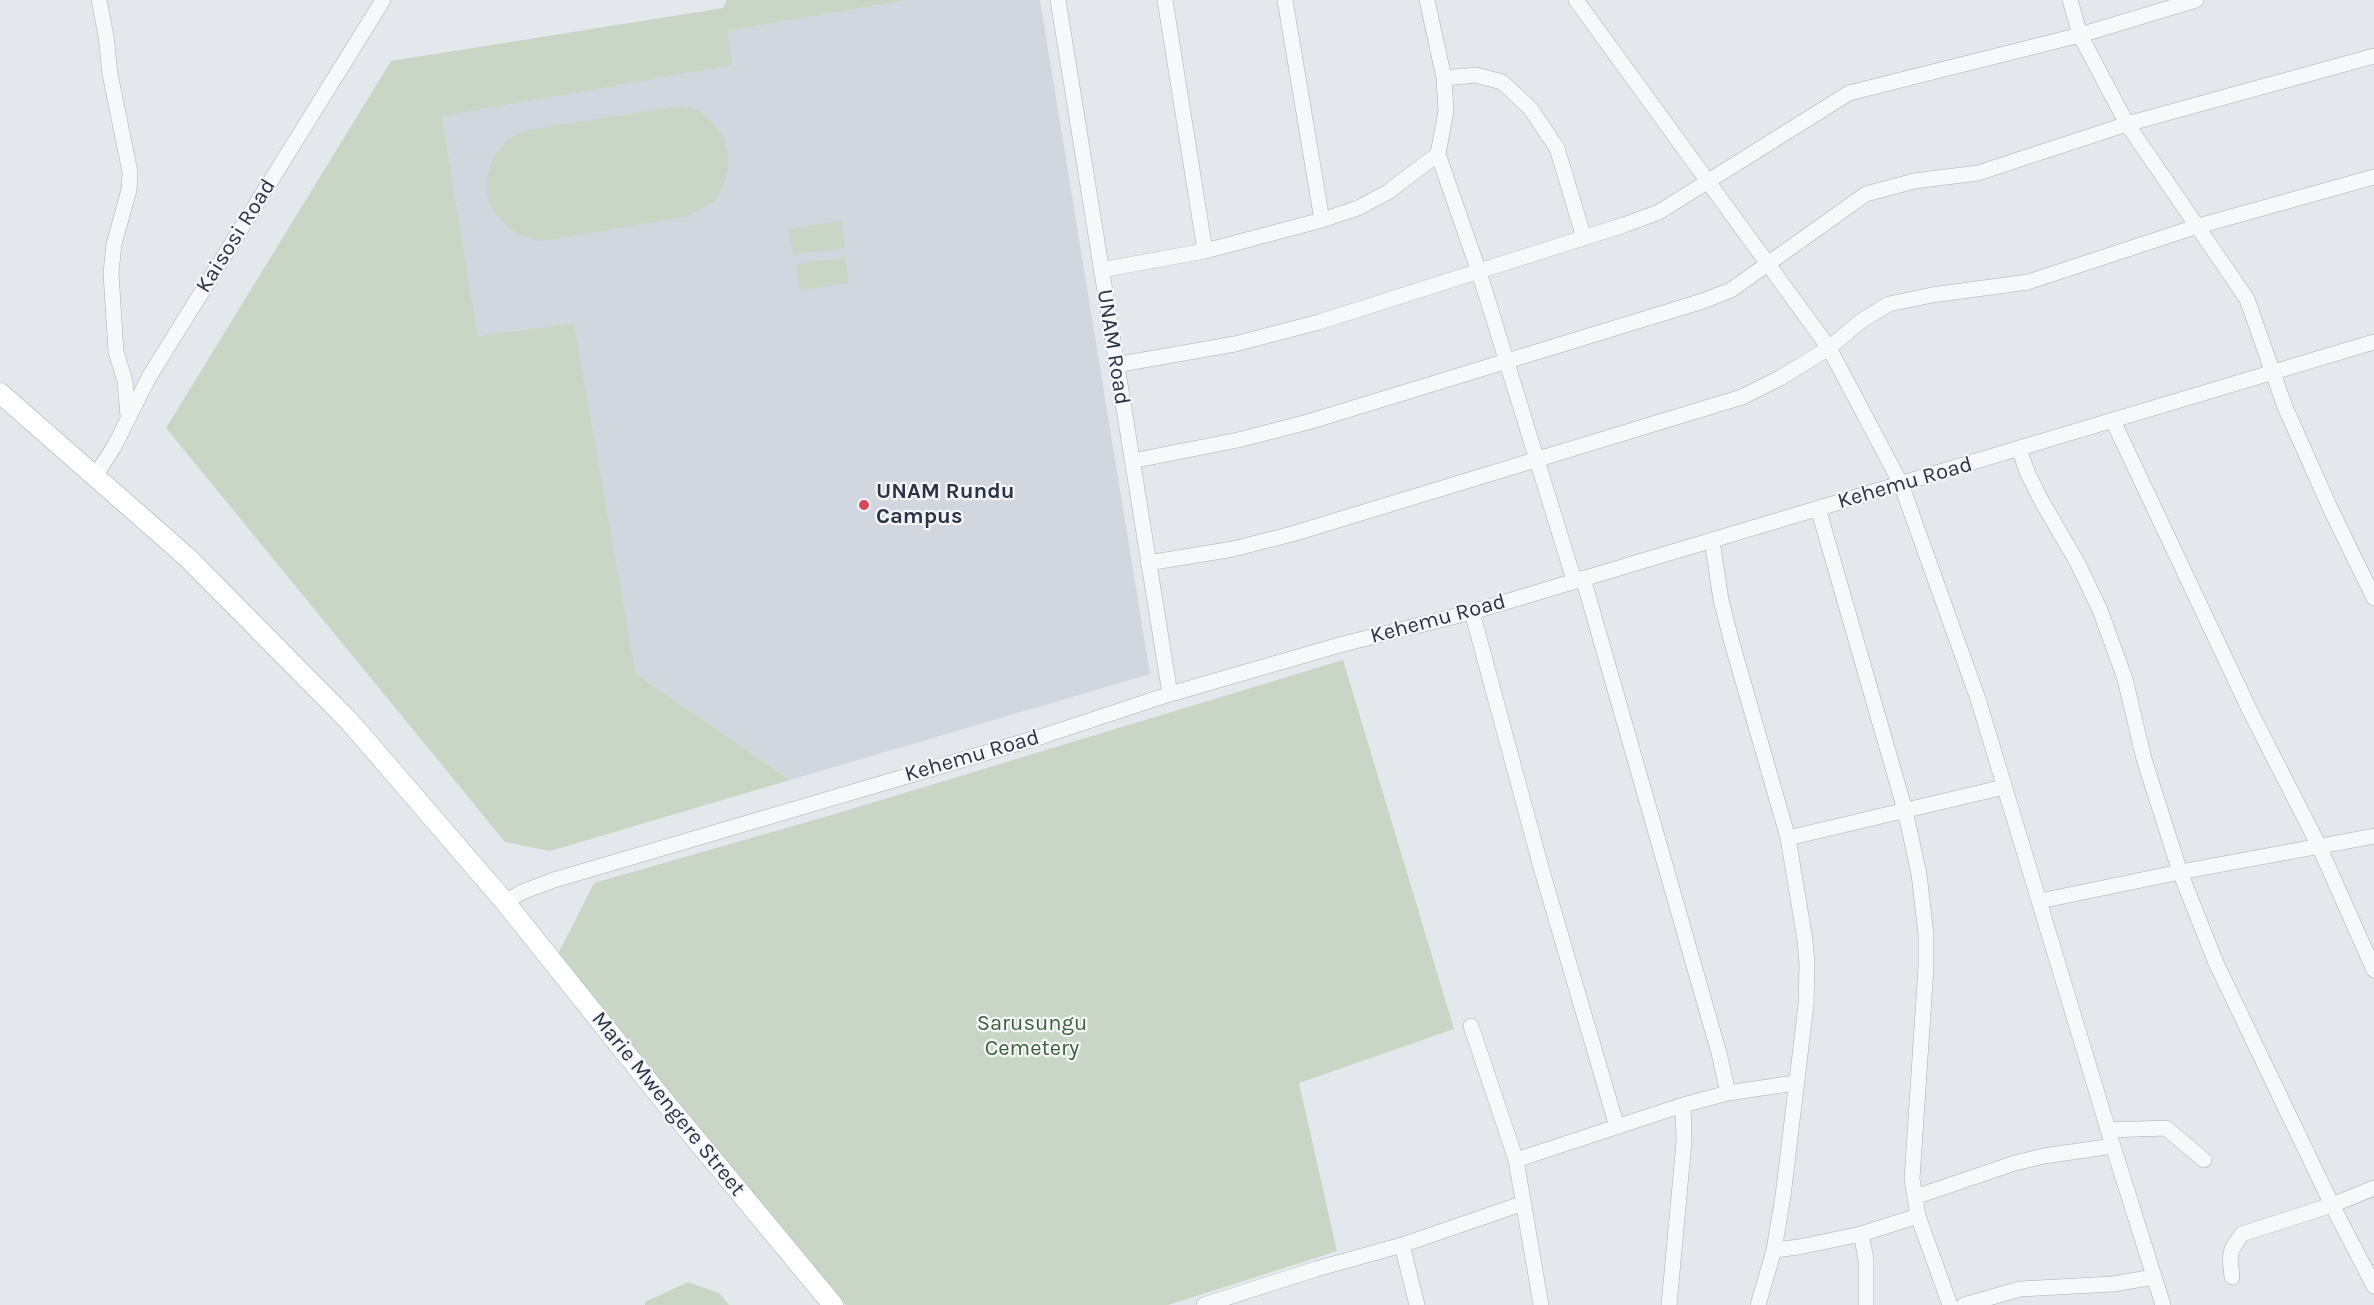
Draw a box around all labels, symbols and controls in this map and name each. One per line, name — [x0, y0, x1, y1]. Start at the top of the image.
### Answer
street label: Kaisosi Road — [190, 174, 282, 298]
street label: UNAM Road — [1091, 287, 1135, 407]
street label: Kehemu Road — [1835, 451, 1975, 515]
place label: UNAM Rundu Campus — [876, 479, 1014, 530]
marker: UNAM Rundu Campus — [857, 498, 871, 512]
street label: Kehemu Road — [1367, 588, 1509, 650]
street label: Kehemu Road — [902, 724, 1042, 788]
street label: Marie Mwengere Street — [586, 1007, 750, 1201]
park label: Sarusungu Cemetery — [977, 1011, 1087, 1062]

